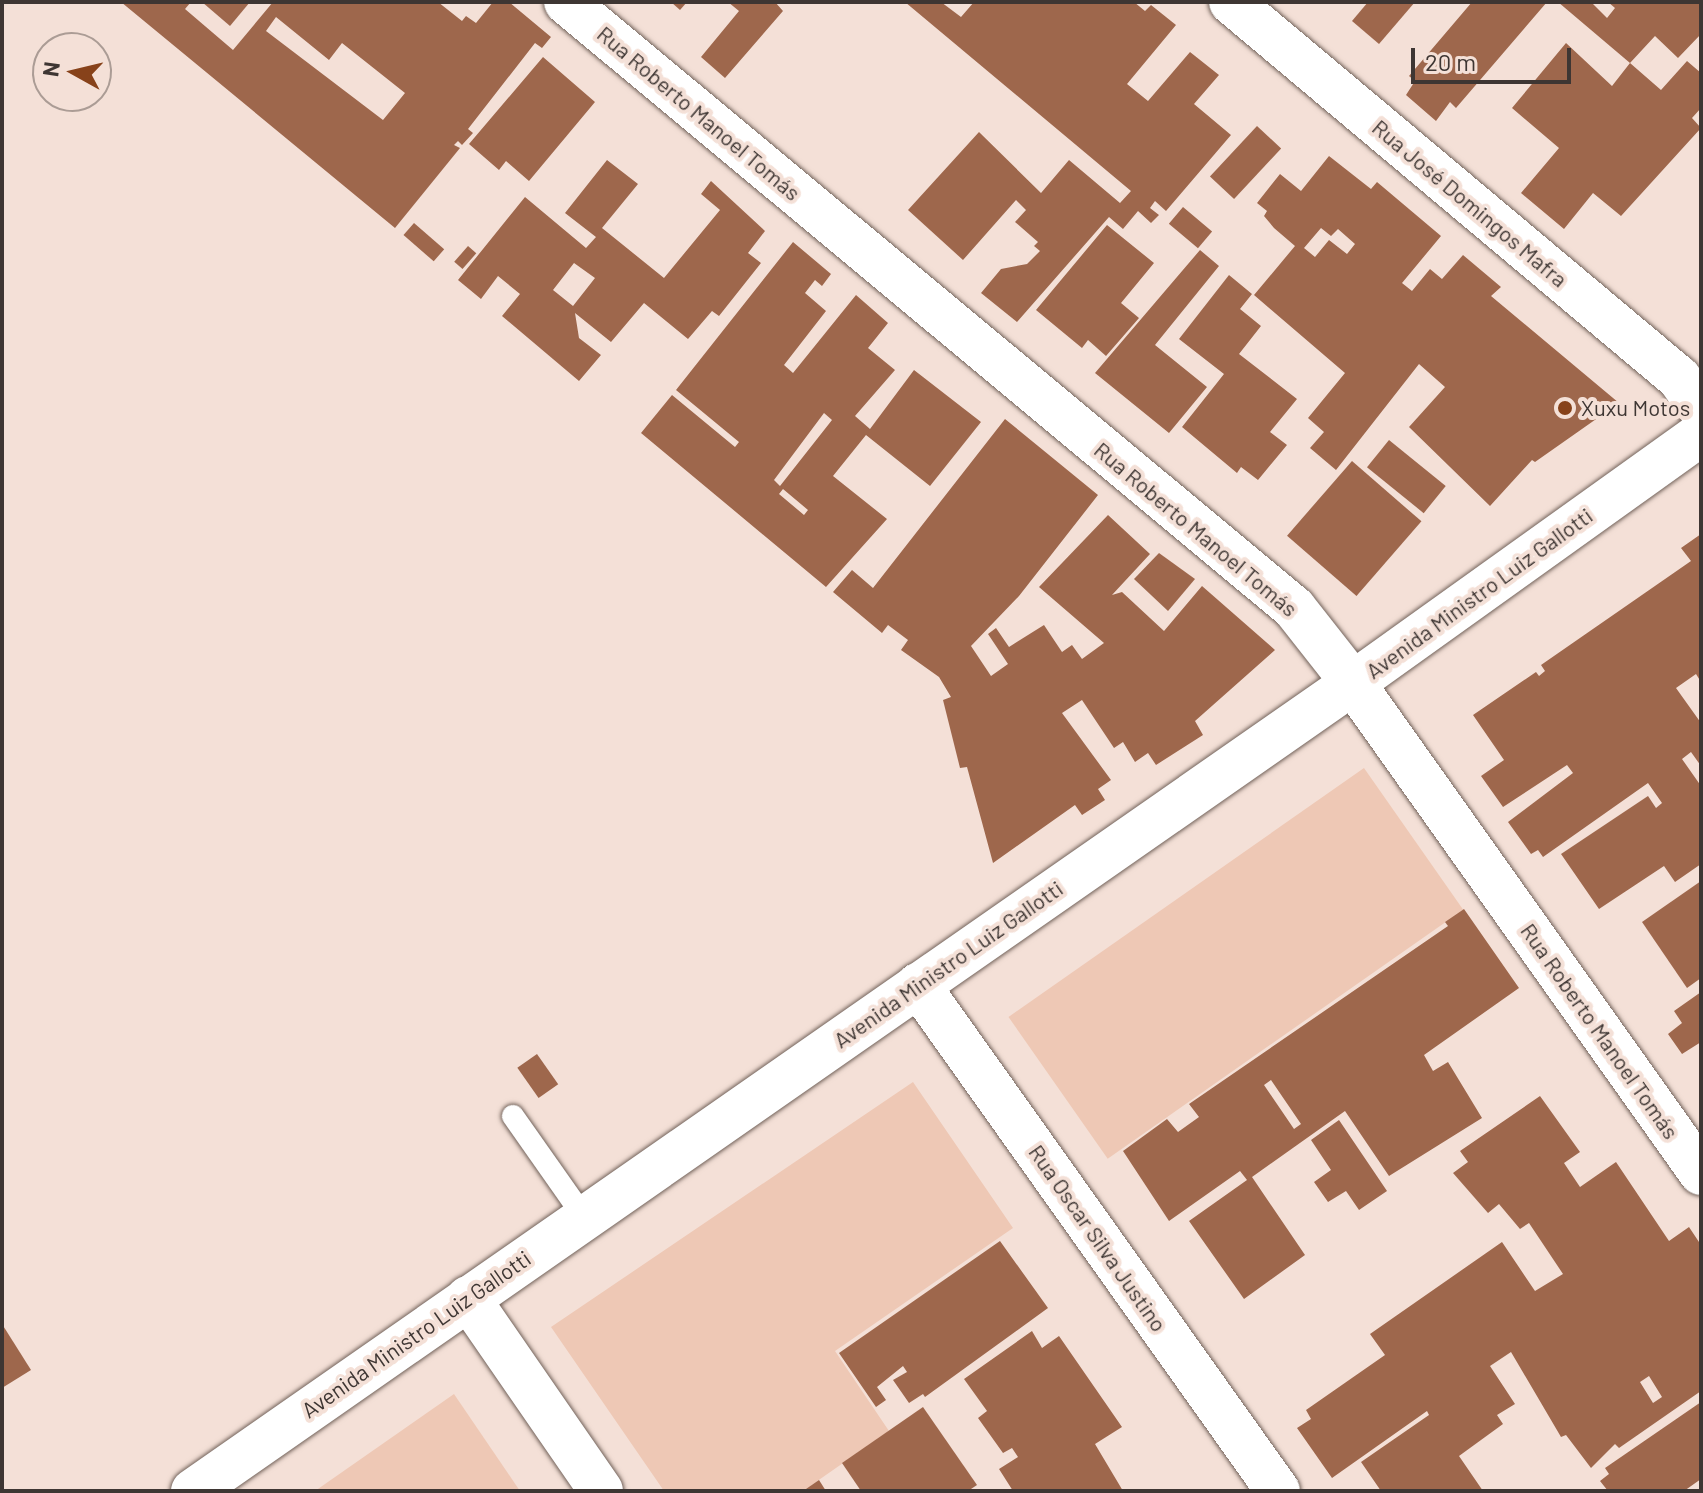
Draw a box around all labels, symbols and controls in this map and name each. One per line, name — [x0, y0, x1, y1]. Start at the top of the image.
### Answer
street label: Rua Roberto Manoel Tomás — [592, 20, 806, 206]
north arrow — [32, 32, 112, 112]
scale bar — [1415, 32, 1575, 82]
text: 20 m — [1425, 47, 1476, 76]
text: N — [36, 60, 64, 78]
street label: Rua José Domingos Mafra — [1367, 114, 1573, 292]
place label: Xuxu Motos — [1581, 395, 1690, 421]
marker: Xuxu Motos — [1556, 399, 1574, 417]
street label: Rua Roberto Manoel Tomás — [1089, 436, 1303, 622]
street label: Avenida Ministro Luiz Gallotti — [1361, 502, 1597, 684]
street label: Avenida Ministro Luiz Gallotti — [828, 875, 1068, 1053]
street label: Rua Roberto Manoel Tomás — [1515, 918, 1685, 1144]
street label: Rua Oscar Silva Justino — [1024, 1140, 1172, 1336]
street label: Avenida Ministro Luiz Gallotti — [296, 1245, 536, 1423]

